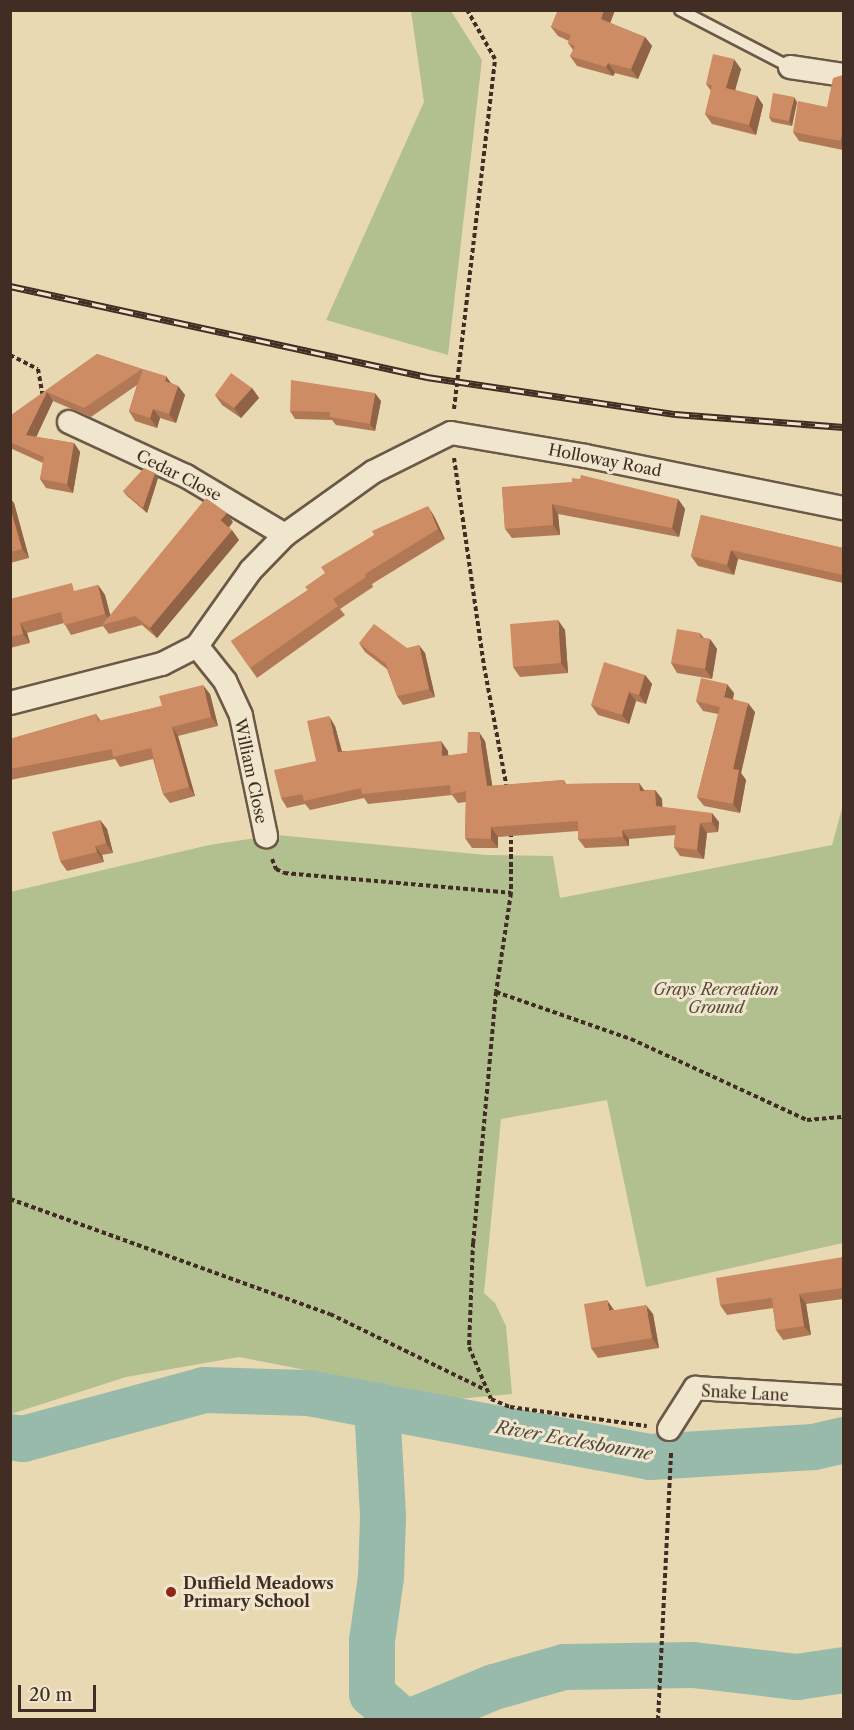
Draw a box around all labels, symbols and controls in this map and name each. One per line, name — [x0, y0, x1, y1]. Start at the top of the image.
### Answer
street label: Holloway Road — [546, 440, 664, 480]
street label: Cedar Close — [133, 445, 225, 505]
street label: William Close — [230, 717, 272, 825]
park label: Grays Recreation Ground — [653, 979, 779, 1017]
street label: Snake Lane — [701, 1381, 789, 1405]
water label: River Ecclesbourne — [494, 1417, 654, 1465]
place label: Duffield Meadows Primary School — [183, 1573, 334, 1611]
marker: Duffield Meadows Primary School — [164, 1585, 178, 1599]
scale bar — [21, 1673, 99, 1711]
text: 20 m — [29, 1684, 72, 1706]

